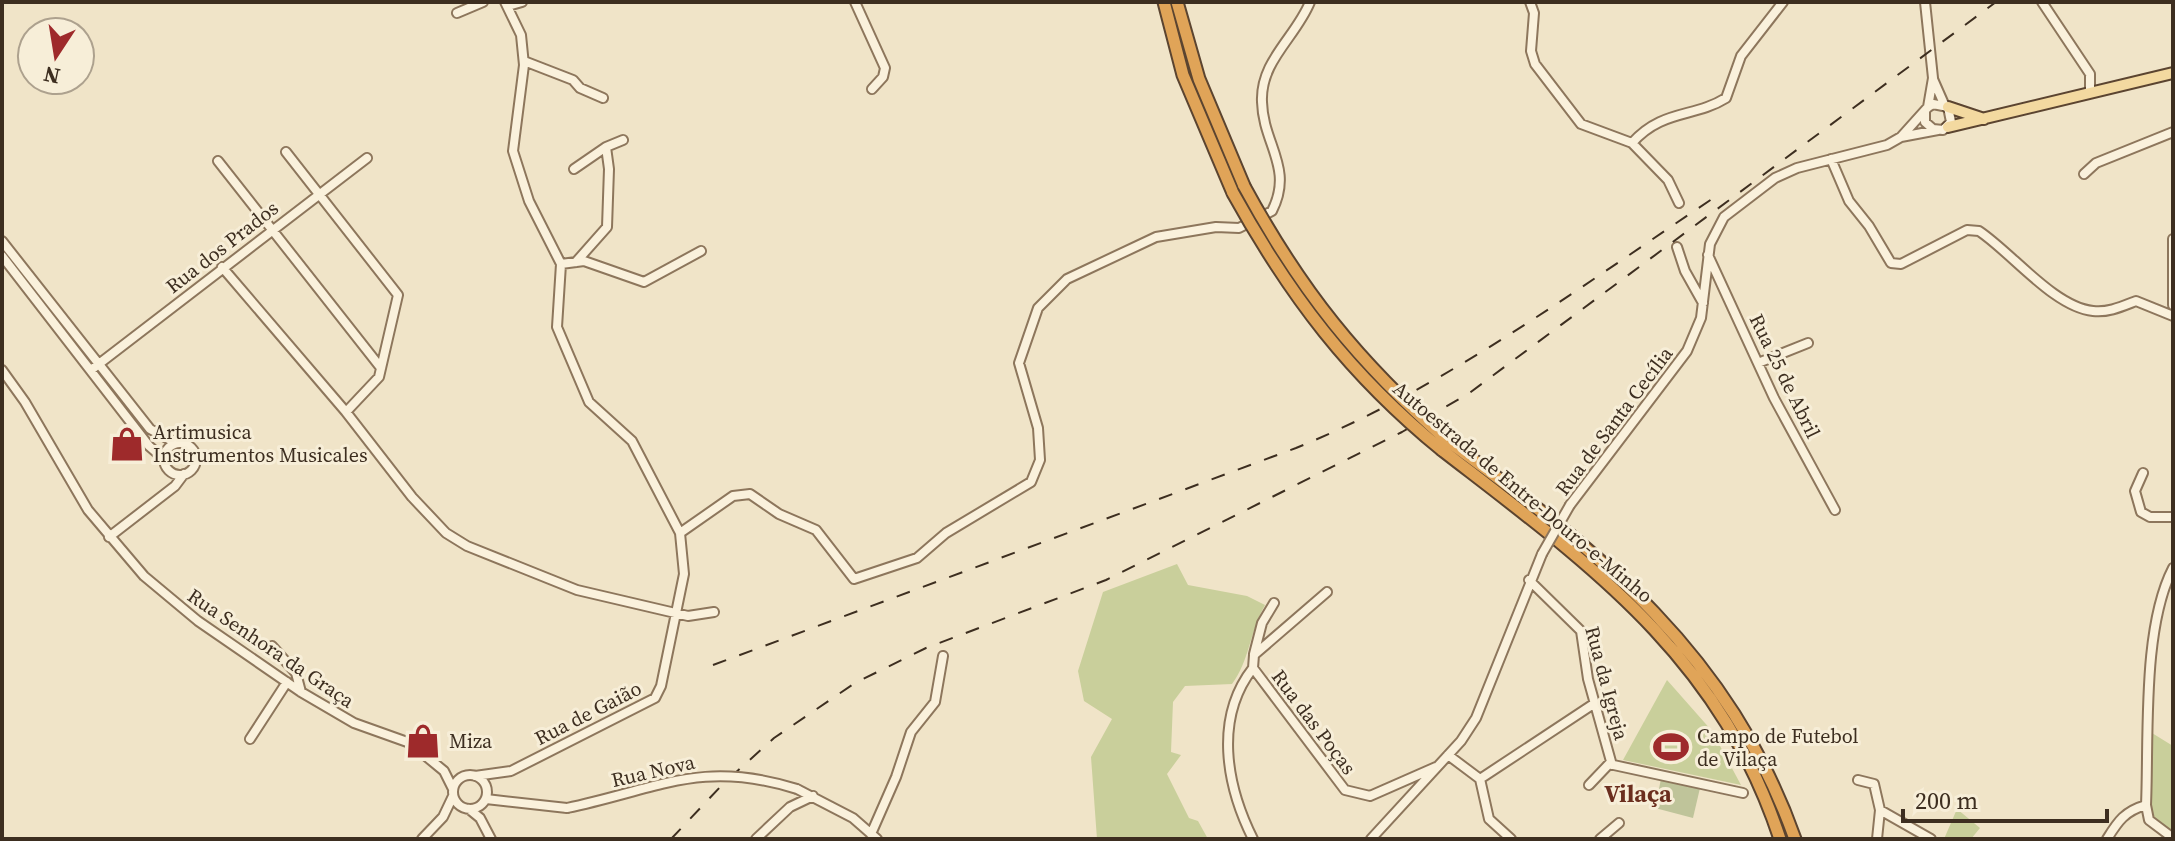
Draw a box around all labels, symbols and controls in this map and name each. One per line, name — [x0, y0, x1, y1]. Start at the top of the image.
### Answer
north arrow — [16, 16, 96, 96]
text: N — [41, 59, 63, 92]
street label: Rua dos Prados — [160, 194, 284, 300]
street label: Rua 25 de Abril — [1743, 309, 1827, 443]
street label: Rua de Santa Cecília — [1549, 340, 1680, 501]
street label: Autoestrada de Entre-Douro-e-Minho — [1387, 375, 1659, 609]
place label: Artimusica Instrumentos Musicales — [153, 418, 368, 469]
shop icon: Artimusica Instrumentos Musicales — [108, 425, 146, 463]
street label: Rua Senhora da Graça — [182, 582, 361, 715]
street label: Rua da Igreja — [1578, 623, 1636, 744]
street label: Rua das Poças — [1265, 664, 1363, 780]
street label: Rua de Gaião — [530, 674, 646, 752]
shop icon: Miza — [404, 722, 442, 760]
place label: Campo de Futebol de Vilaça — [1697, 722, 1859, 773]
place label: Miza — [449, 727, 493, 755]
sports icon: Campo de Futebol de Vilaça — [1652, 728, 1690, 766]
street label: Rua Nova — [609, 748, 698, 794]
scale bar — [1903, 773, 2107, 823]
district label: Vilaça — [1604, 777, 1672, 810]
text: 200 m — [1915, 784, 1978, 817]

